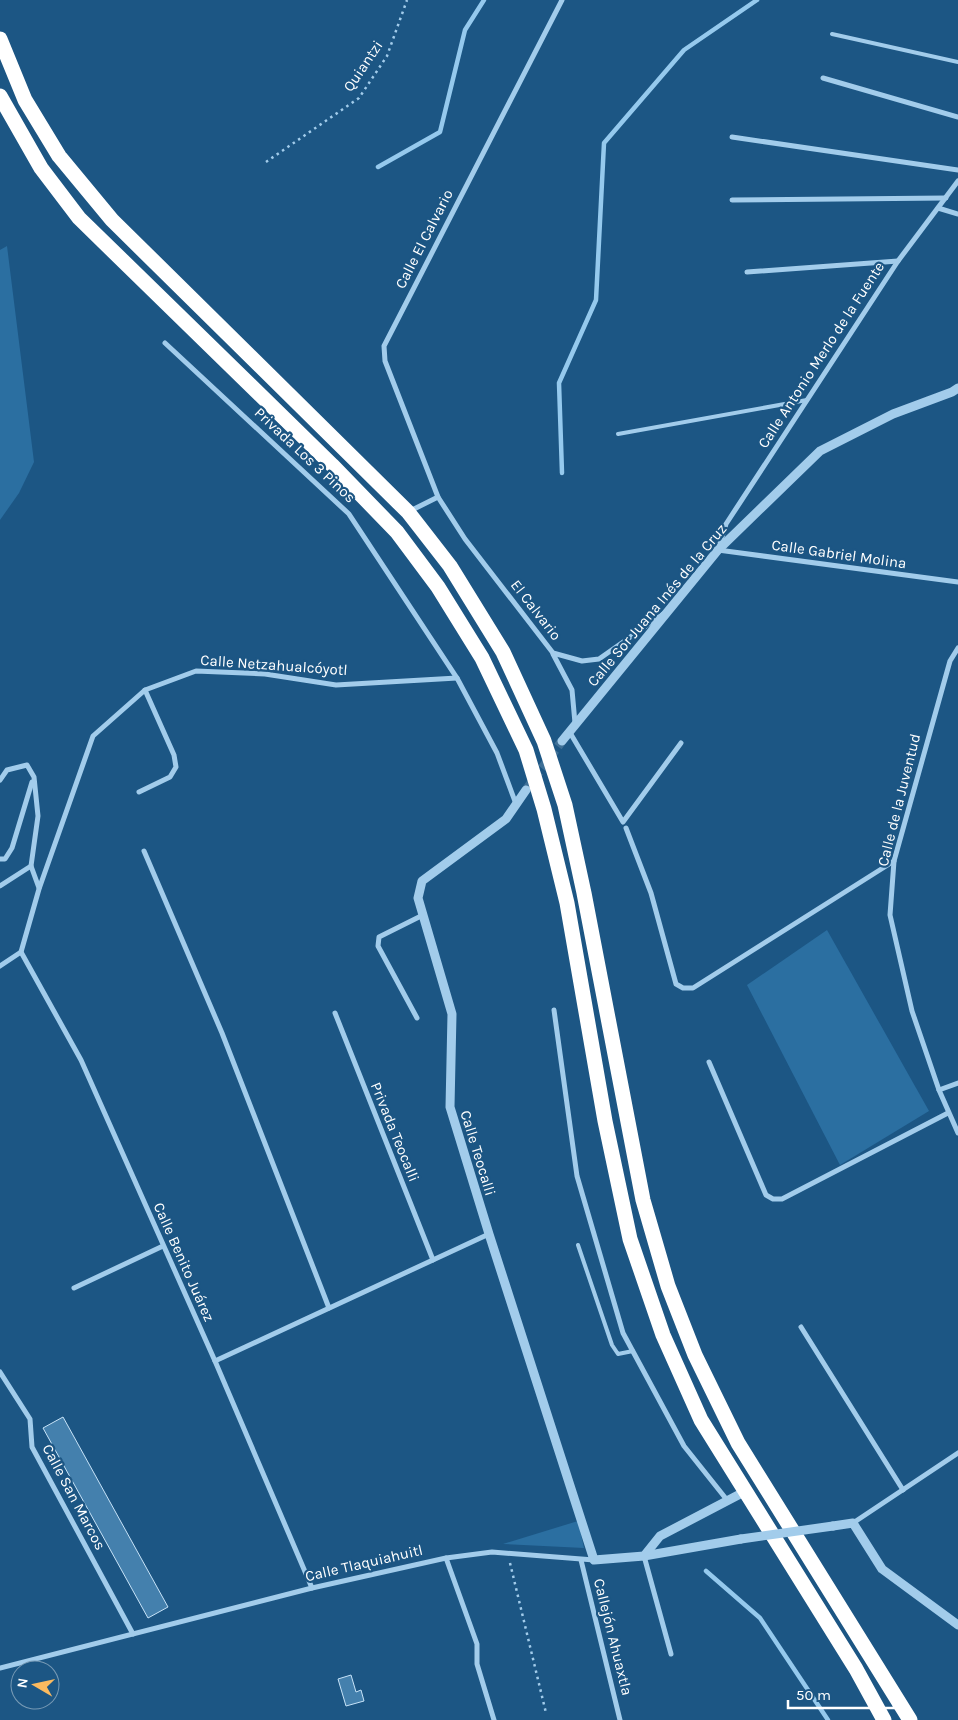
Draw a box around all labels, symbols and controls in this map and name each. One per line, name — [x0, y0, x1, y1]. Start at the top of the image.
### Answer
street label: Quiantzi — [339, 37, 387, 95]
street label: Calle El Calvario — [391, 186, 457, 292]
street label: Calle Antonio Merlo de la Fuente — [754, 258, 888, 452]
street label: Privada Los 3 Pinos — [251, 404, 359, 506]
street label: Calle Sor Juana Inés de la Cruz — [584, 520, 730, 690]
street label: Calle Gabriel Molina — [770, 536, 908, 572]
street label: El Calvario — [507, 576, 565, 644]
street label: Calle Netzahualcóyotl — [200, 651, 348, 679]
street label: Calle de la Juventud — [874, 732, 924, 868]
street label: Privada Teocalli — [367, 1080, 423, 1184]
street label: Calle Teocalli — [456, 1108, 500, 1198]
street label: Calle Benito Juárez — [150, 1200, 218, 1324]
street label: Calle San Marcos — [39, 1441, 109, 1553]
street label: Calle Tlaquiahuitl — [303, 1541, 425, 1585]
street label: Callejón Ahuaxtla — [590, 1577, 636, 1697]
north arrow — [10, 1660, 60, 1710]
text: N — [13, 1677, 32, 1689]
scale bar — [788, 1678, 894, 1710]
text: 50 m — [796, 1686, 831, 1704]

